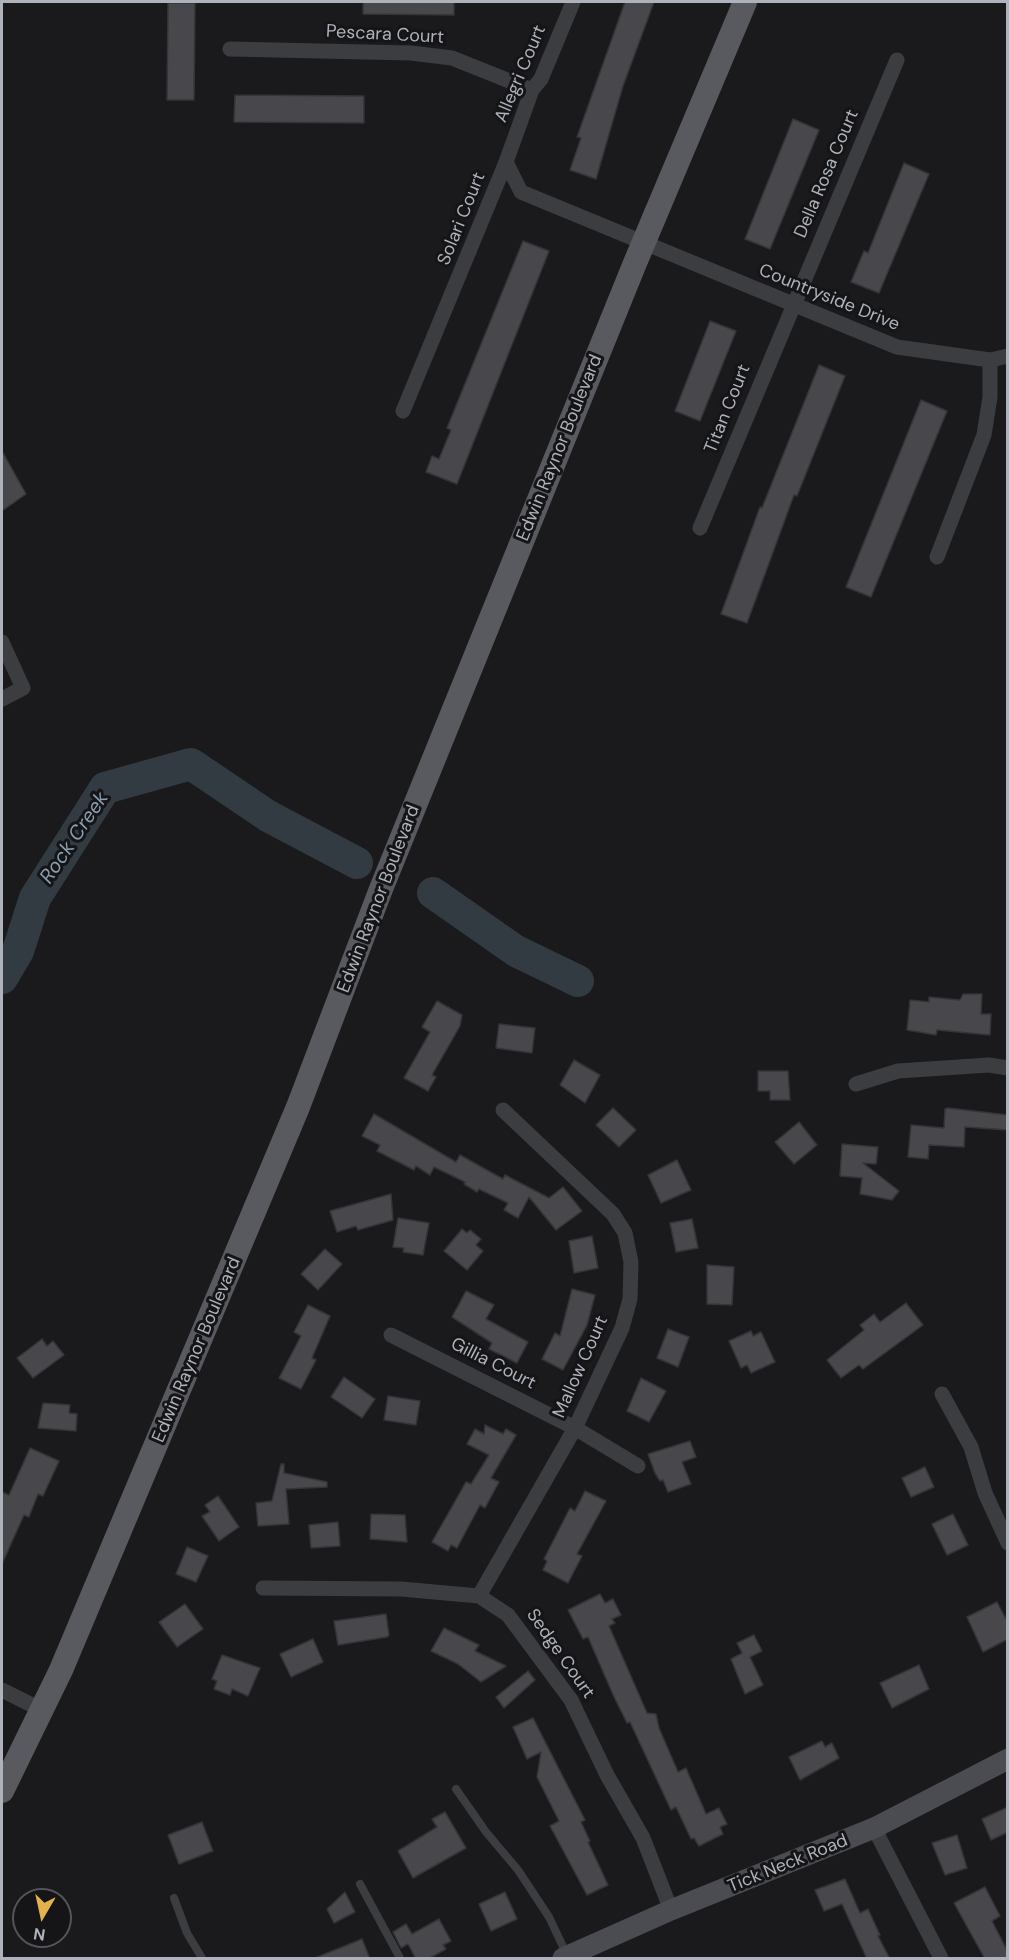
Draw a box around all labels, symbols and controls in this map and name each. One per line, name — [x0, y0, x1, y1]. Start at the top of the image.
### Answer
street label: Pescara Court — [325, 21, 445, 49]
street label: Allegri Court — [491, 22, 551, 126]
street label: Della Rosa Court — [790, 107, 864, 241]
street label: Solari Court — [434, 169, 490, 269]
street label: Countryside Drive — [756, 260, 902, 336]
street label: Edwin Raynor Boulevard — [513, 352, 607, 544]
street label: Titan Court — [700, 361, 756, 457]
water label: Rock Creek — [36, 788, 114, 888]
street label: Edwin Raynor Boulevard — [333, 802, 425, 996]
street label: Edwin Raynor Boulevard — [148, 1254, 246, 1446]
street label: Mallow Court — [549, 1313, 613, 1421]
street label: Gillia Court — [447, 1333, 539, 1395]
street label: Sedge Court — [521, 1605, 599, 1703]
street label: Tick Neck Road — [725, 1830, 851, 1898]
north arrow — [12, 1888, 72, 1948]
text: N — [32, 1923, 47, 1946]

